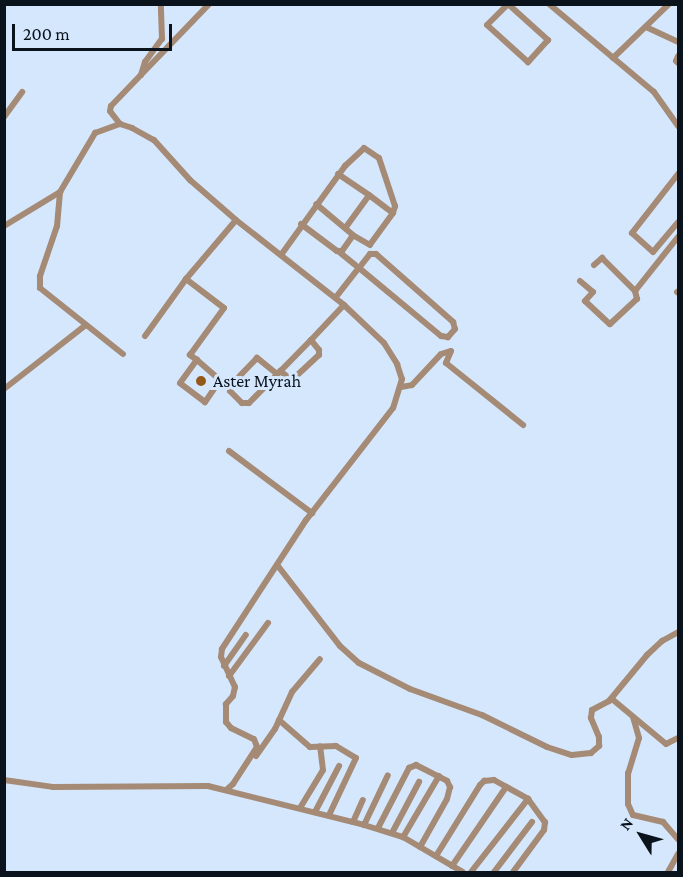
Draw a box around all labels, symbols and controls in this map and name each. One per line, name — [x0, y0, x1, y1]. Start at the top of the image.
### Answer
scale bar — [15, 12, 176, 50]
text: 200 m — [23, 24, 70, 44]
place label: Aster Myrah — [213, 370, 301, 392]
marker: Aster Myrah — [194, 374, 208, 388]
north arrow — [611, 805, 671, 865]
text: N — [616, 814, 636, 833]

